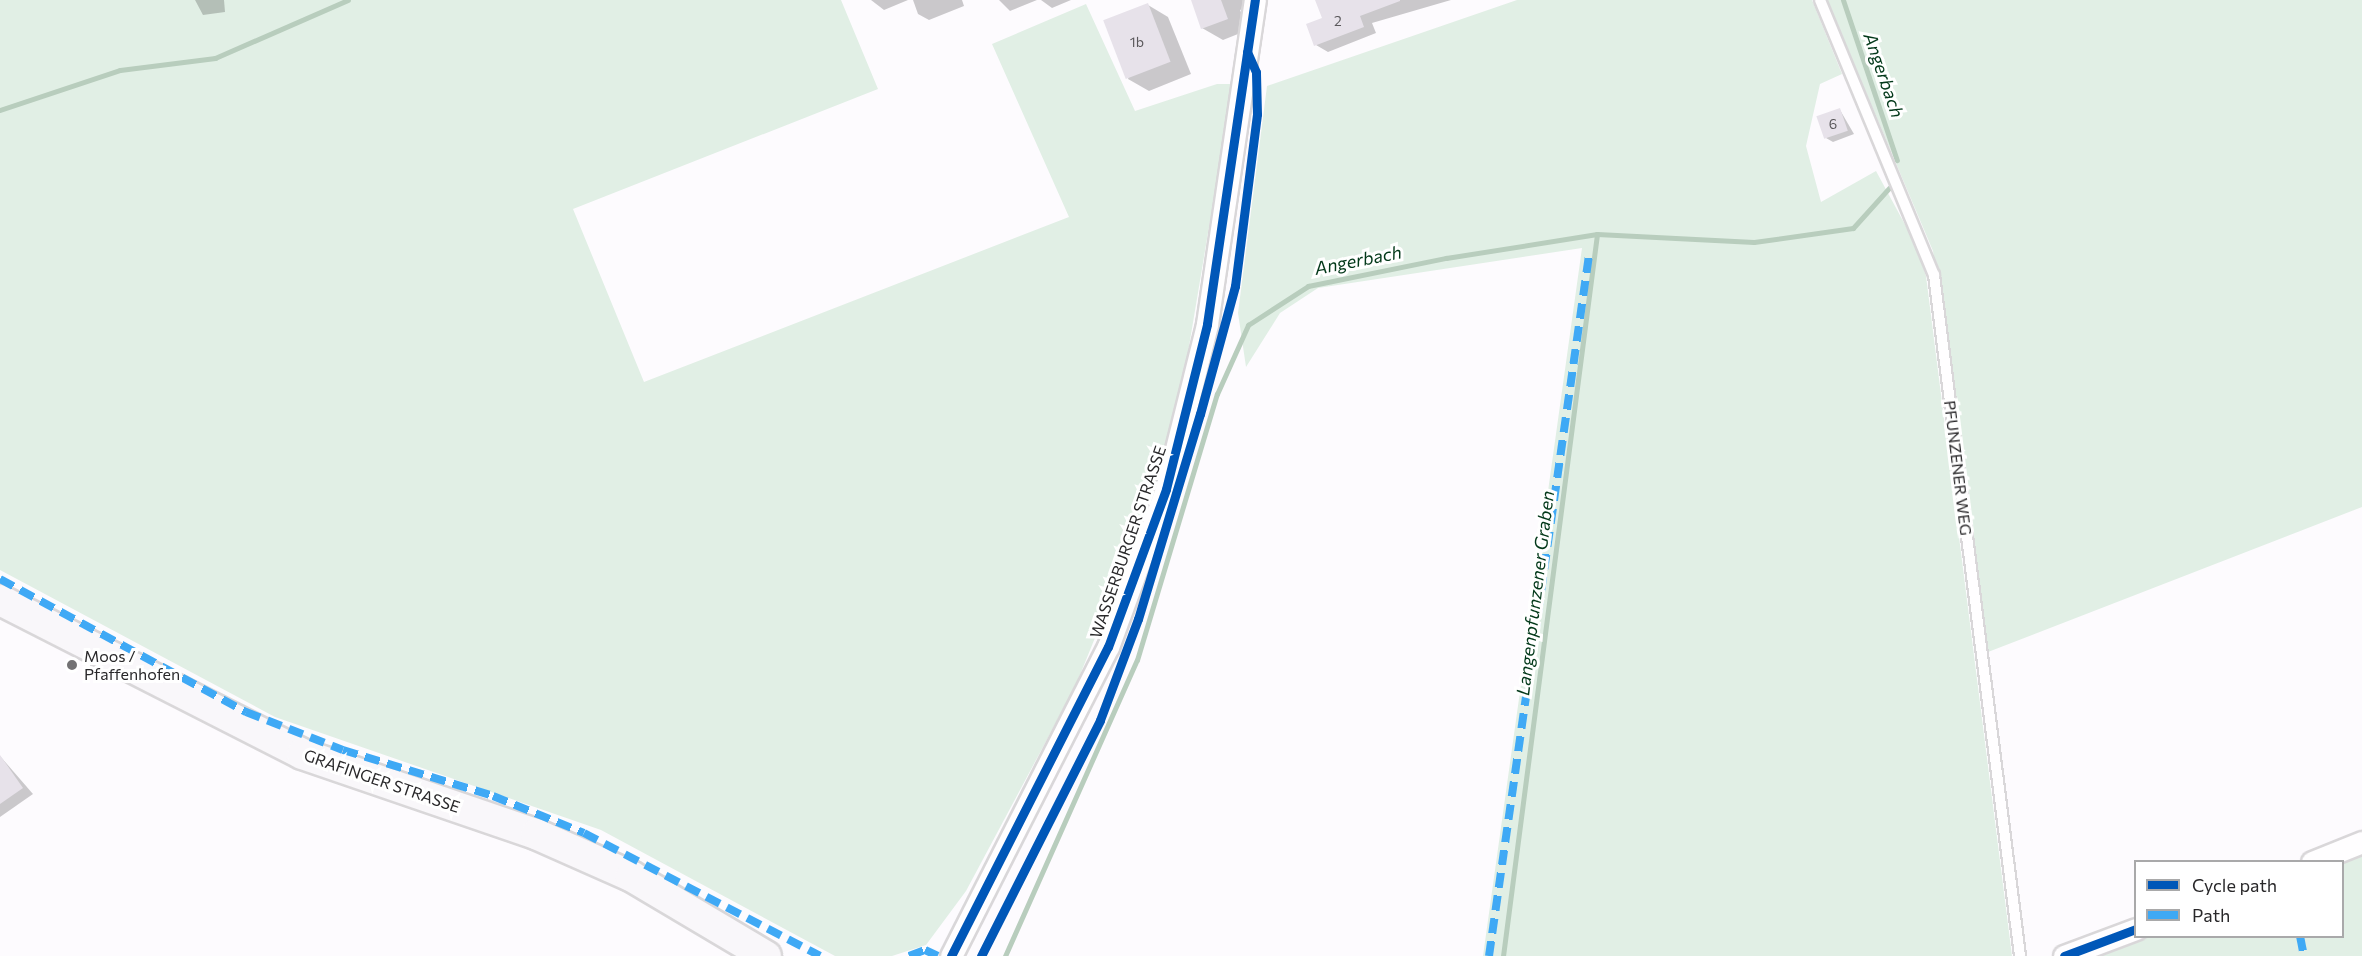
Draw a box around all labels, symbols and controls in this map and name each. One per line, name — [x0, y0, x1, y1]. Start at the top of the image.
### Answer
house number: 2 — [1334, 13, 1342, 29]
water label: Angerbach — [1859, 30, 1909, 120]
house number: 1b — [1130, 34, 1144, 50]
house number: 6 — [1829, 116, 1837, 132]
water label: Angerbach — [1313, 241, 1403, 279]
street label: PFUNZENER WEG — [1940, 399, 1976, 537]
street label: WASSERBURGER STRASSE — [1086, 443, 1170, 641]
water label: Langenpfunzener Graben — [1512, 489, 1558, 697]
place label: Moos / Pfaffenhofen — [84, 646, 180, 684]
marker: Moos / Pfaffenhofen — [65, 658, 79, 672]
street label: GRAFINGER STRASSE — [301, 745, 463, 817]
legend — [2134, 860, 2344, 938]
text: Cycle path — [2192, 874, 2277, 896]
text: Path — [2192, 904, 2230, 926]

